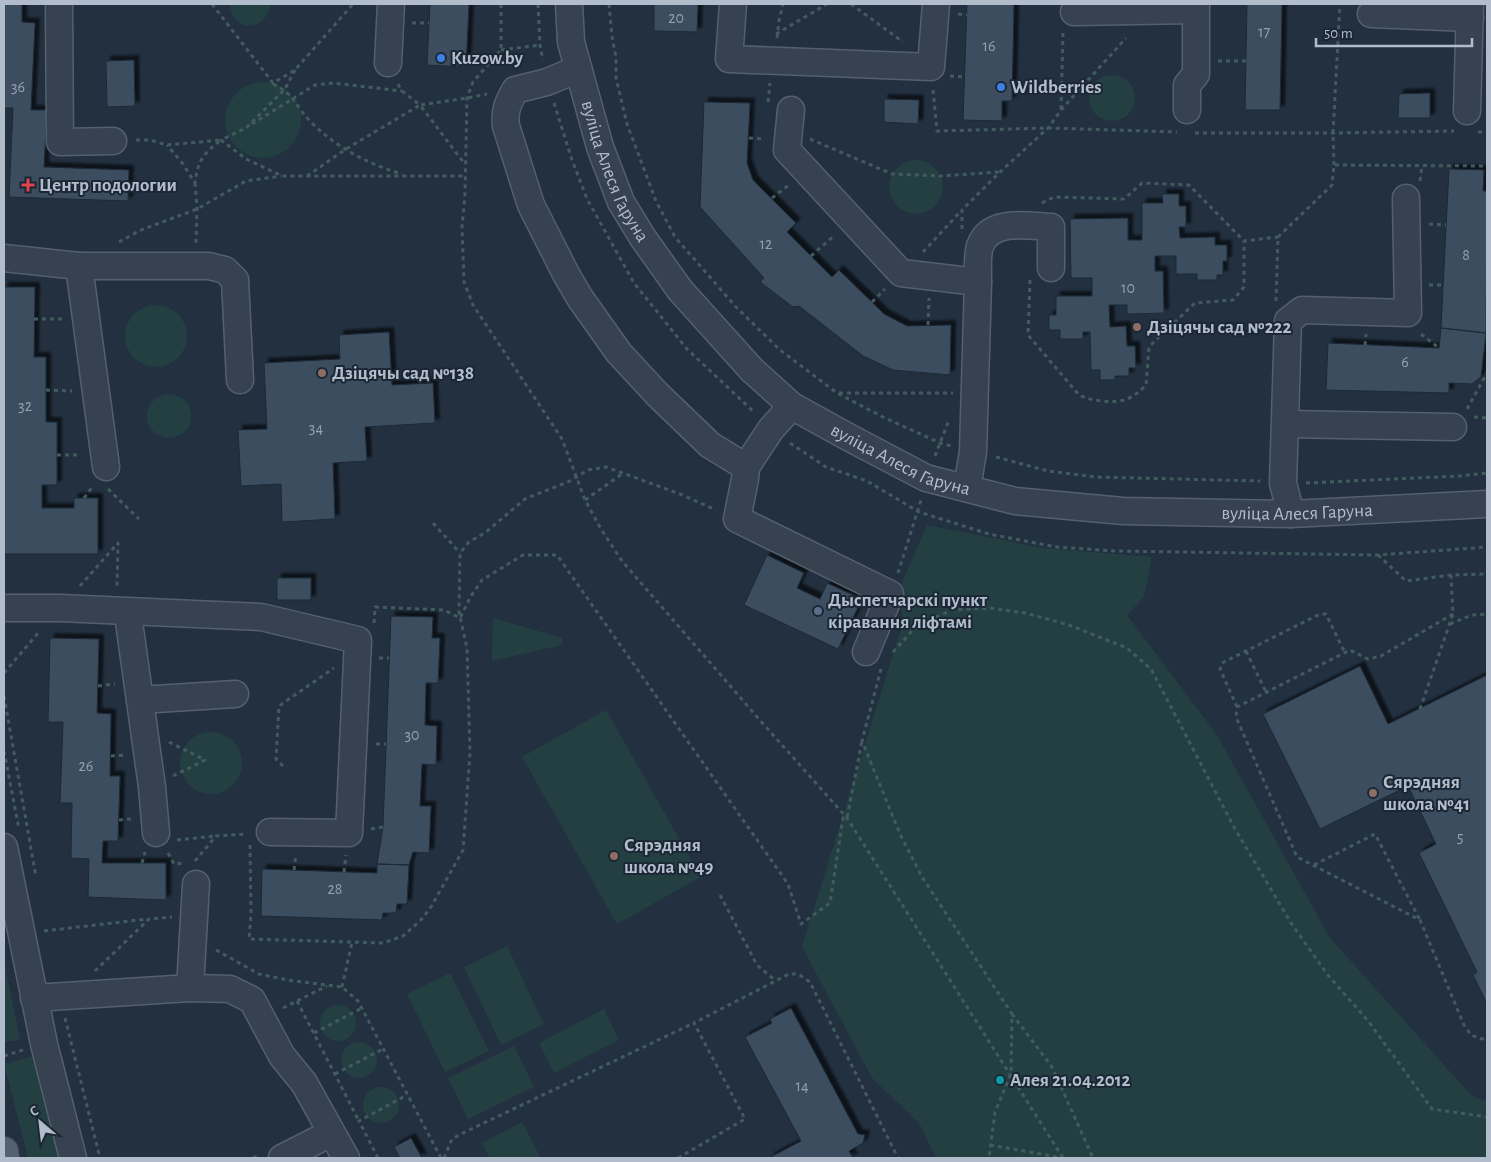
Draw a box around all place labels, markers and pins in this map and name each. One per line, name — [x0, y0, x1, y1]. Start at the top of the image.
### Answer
place label: Kuzow.by — [451, 49, 523, 68]
marker: Kuzow.by — [435, 52, 447, 64]
place label: Wildberries — [1011, 78, 1101, 97]
marker: Wildberries — [995, 81, 1007, 93]
place label: Центр подологии — [39, 176, 177, 195]
marker: Центр подологии — [21, 178, 35, 192]
place label: Дзіцячы сад №222 — [1147, 318, 1292, 337]
marker: Дзіцячы сад №222 — [1131, 321, 1143, 333]
place label: Дзіцячы сад №138 — [332, 364, 474, 383]
marker: Дзіцячы сад №138 — [316, 367, 328, 379]
place label: Дыспетчарскі пункт кіравання ліфтамі — [828, 591, 988, 632]
marker: Дыспетчарскі пункт кіравання ліфтамі — [812, 605, 824, 617]
place label: Сярэдняя школа №41 — [1383, 773, 1470, 814]
marker: Сярэдняя школа №41 — [1367, 787, 1379, 799]
place label: Сярэдняя школа №49 — [624, 836, 714, 877]
marker: Сярэдняя школа №49 — [608, 850, 620, 862]
place label: Алея 21.04.2012 — [1010, 1071, 1131, 1090]
marker: Алея 21.04.2012 — [994, 1074, 1006, 1086]

